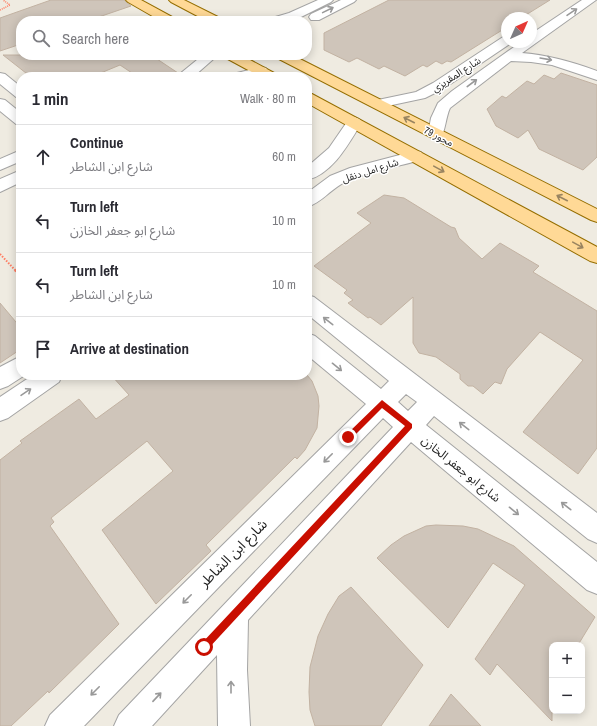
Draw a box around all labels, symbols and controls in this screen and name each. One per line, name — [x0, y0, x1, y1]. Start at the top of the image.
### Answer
one-way arrow — [322, 6, 334, 14]
one-way arrow — [566, 8, 577, 16]
north arrow — [501, 12, 537, 48]
search box — [16, 16, 312, 60]
icon: search — [30, 27, 52, 49]
text: Search here — [62, 28, 129, 49]
street label: شارع المقريزي — [429, 54, 484, 96]
one-way arrow — [539, 55, 552, 63]
one-way arrow — [467, 78, 478, 87]
text: 1 min — [32, 87, 68, 110]
text: Walk · 80 m — [240, 90, 296, 107]
one-way arrow — [403, 116, 415, 124]
street label: محور 79 — [422, 124, 456, 149]
text: Continue — [70, 132, 123, 153]
icon: ahead — [32, 146, 54, 168]
text: 60 m — [272, 148, 296, 165]
street label: شارع امل دنقل — [340, 155, 401, 187]
text: شارع ابن الشاطر — [70, 158, 153, 175]
one-way arrow — [433, 166, 445, 173]
one-way arrow — [556, 194, 568, 201]
text: Turn left — [70, 196, 118, 217]
icon: left — [32, 210, 54, 232]
text: 10 m — [272, 212, 296, 229]
text: شارع ابو جعفر الخازن — [70, 222, 175, 239]
one-way arrow — [572, 242, 584, 249]
text: Turn left — [70, 260, 118, 281]
icon: left — [32, 274, 54, 296]
text: 10 m — [272, 276, 296, 293]
text: شارع ابن الشاطر — [70, 286, 153, 303]
one-way arrow — [323, 316, 334, 325]
icon: arrive — [32, 338, 54, 360]
text: Arrive at destination — [70, 338, 189, 359]
one-way arrow — [332, 363, 343, 372]
one-way arrow — [20, 388, 31, 396]
one-way arrow — [458, 422, 469, 431]
route end — [339, 428, 357, 446]
street label: شارع ابو جعفر الخازن — [418, 432, 504, 507]
one-way arrow — [323, 453, 333, 463]
one-way arrow — [561, 502, 572, 511]
one-way arrow — [508, 507, 519, 516]
street label: شارع ابن الشاطر — [194, 515, 272, 593]
one-way arrow — [182, 594, 192, 604]
route start — [195, 638, 213, 656]
map controls — [549, 642, 585, 714]
button: + — [549, 642, 585, 678]
button: − — [549, 678, 585, 714]
one-way arrow — [227, 681, 235, 694]
one-way arrow — [90, 686, 100, 696]
one-way arrow — [152, 693, 161, 703]

